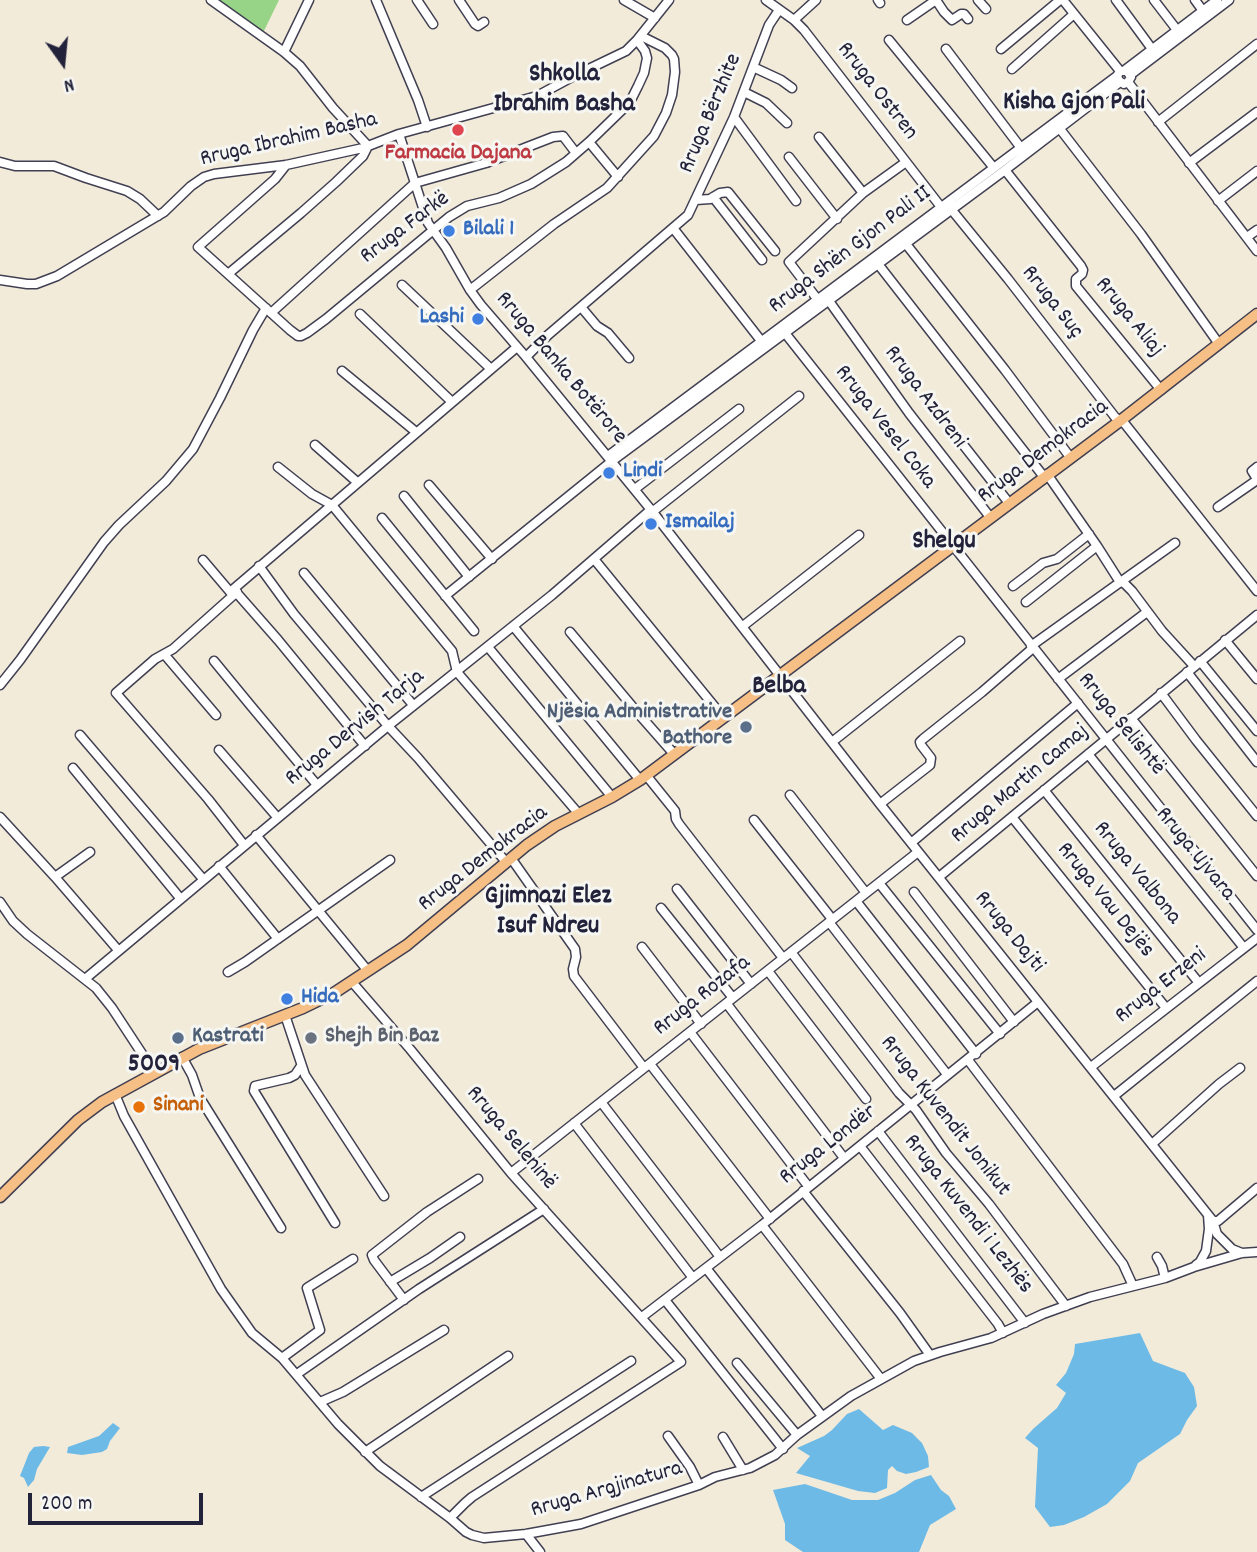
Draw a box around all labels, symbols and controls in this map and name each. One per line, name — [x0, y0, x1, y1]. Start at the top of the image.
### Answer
north arrow — [28, 28, 98, 98]
street label: Rruga Ostren — [829, 38, 923, 146]
street label: Rruga Bërzhite — [674, 50, 750, 178]
district label: Shkolla Ibrahim Basha — [493, 60, 635, 122]
text: N — [61, 70, 77, 98]
district label: Kisha Gjon Pali — [1003, 88, 1145, 120]
street label: Rruga Ibrahim Basha — [198, 107, 380, 175]
marker: Farmacia Dajana — [450, 122, 466, 138]
place label: Farmacia Dajana — [385, 141, 531, 169]
street label: Rruga Shën Gjon Pali II — [764, 181, 938, 321]
street label: Rruga Farkë — [356, 186, 456, 272]
place label: Bilali 1 — [463, 217, 514, 245]
marker: Bilali 1 — [441, 223, 457, 239]
street label: Rruga Suç — [1014, 261, 1088, 345]
street label: Rruga Aliaj — [1087, 272, 1169, 364]
street label: Rruga Banka Botërore — [488, 287, 632, 451]
place label: Lashi — [419, 305, 464, 333]
marker: Lashi — [470, 311, 486, 327]
street label: Rruga Azdreni — [876, 341, 972, 455]
street label: Rruga Vesel Coka — [827, 361, 941, 495]
street label: Rruga Demokracia — [973, 395, 1115, 511]
place label: Lindi — [623, 459, 662, 487]
marker: Lindi — [601, 465, 617, 481]
place label: Ismailaj — [665, 510, 735, 538]
marker: Ismailaj — [643, 516, 659, 532]
district label: Shelgu — [912, 527, 976, 559]
street label: Rruga Dervish Tarja — [281, 664, 431, 794]
street label: Rruga Selishtë — [1070, 668, 1170, 782]
district label: Belba — [752, 672, 806, 704]
place label: Njësia Administrative Bathore — [547, 700, 732, 754]
marker: Njësia Administrative Bathore — [738, 719, 754, 735]
street label: Rruga Martin Camaj — [946, 719, 1096, 851]
street label: Rruga Demokracia — [414, 801, 554, 919]
street label: Rruga Ujvara — [1148, 803, 1240, 907]
street label: Rruga Valbona — [1086, 817, 1186, 931]
street label: Rruga Vau Dejës — [1049, 838, 1159, 964]
district label: Gjimnazi Elez Isuf Ndreu — [485, 882, 611, 944]
street label: Rruga Dajti — [967, 887, 1049, 979]
street label: Rruga Erzeni — [1111, 943, 1213, 1031]
street label: Rruga Rozafa — [649, 951, 757, 1043]
place label: Hida — [301, 985, 339, 1013]
marker: Hida — [279, 991, 295, 1007]
place label: Kastrati — [192, 1024, 264, 1052]
place label: Shejh Bin Baz — [325, 1024, 439, 1052]
marker: Kastrati — [170, 1030, 186, 1046]
marker: Shejh Bin Baz — [303, 1030, 319, 1046]
street label: Rruga Kuvendit Jonikut — [873, 1031, 1015, 1203]
district label: 5009 — [128, 1050, 180, 1082]
street label: Rruga Seleninë — [459, 1081, 561, 1197]
place label: Sinani — [153, 1093, 204, 1121]
marker: Sinani — [131, 1099, 147, 1115]
street label: Rruga Londër — [775, 1100, 883, 1192]
street label: Rruga Kuvendi i Lezhës — [896, 1130, 1038, 1300]
street label: Rruga Argjinatura — [528, 1456, 686, 1526]
scale bar — [32, 1478, 206, 1522]
text: 200 m — [41, 1490, 92, 1520]

